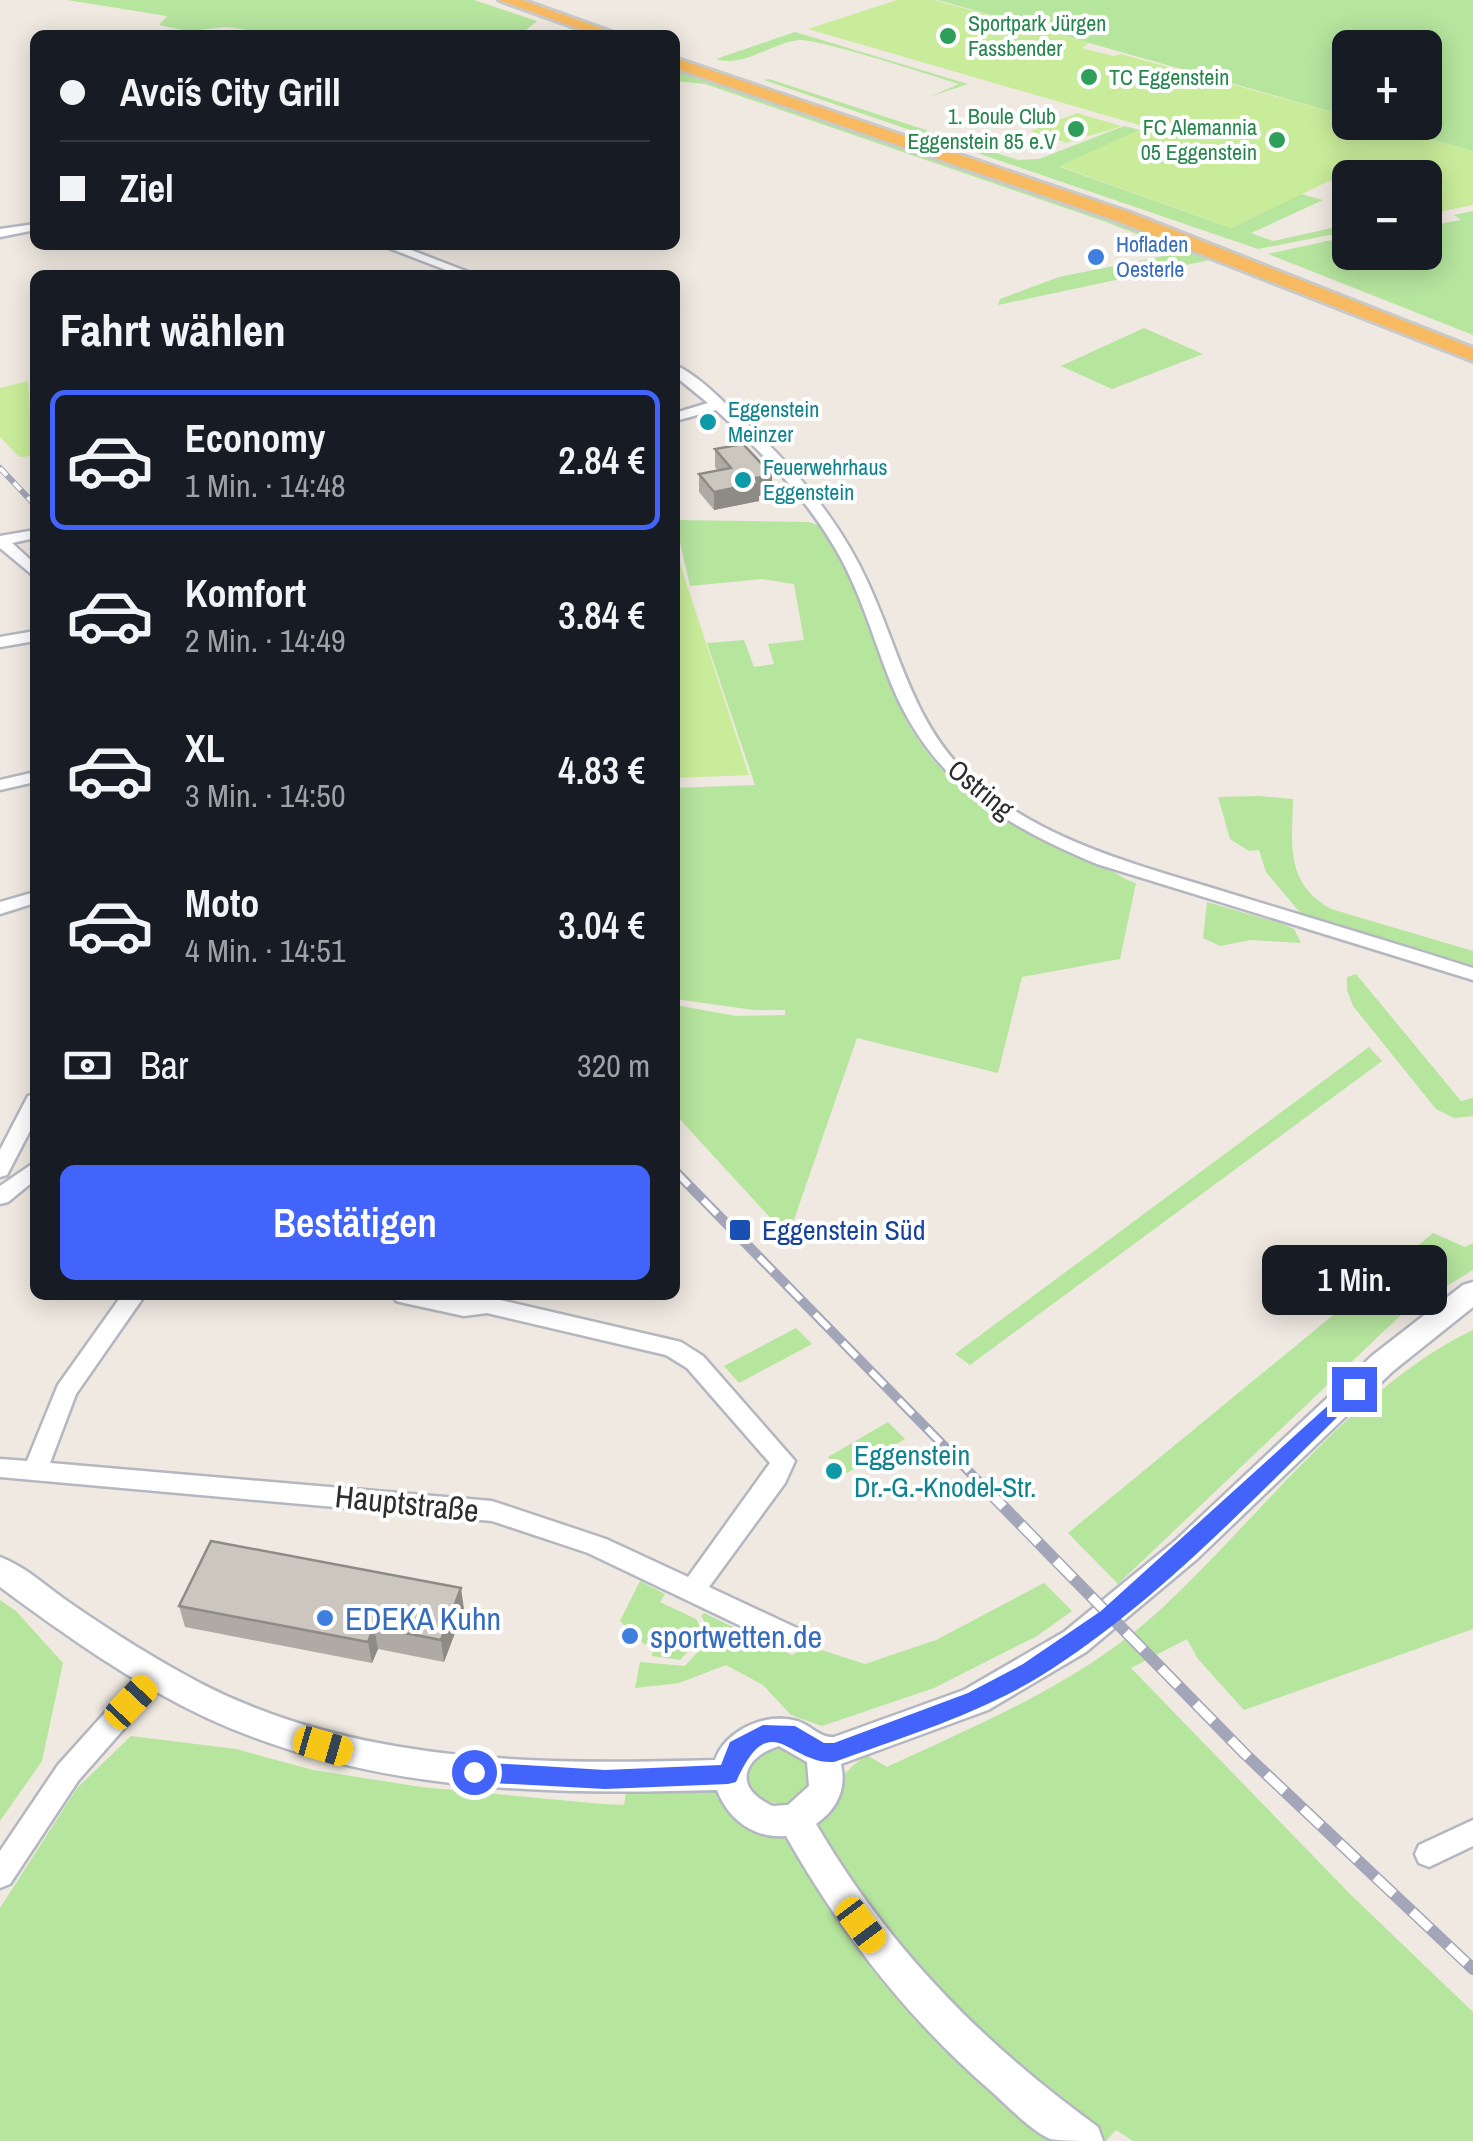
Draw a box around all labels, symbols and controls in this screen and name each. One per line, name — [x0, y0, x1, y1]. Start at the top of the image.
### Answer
place label: Sportpark Jürgen Fassbender — [968, 8, 1106, 63]
marker: Sportpark Jürgen Fassbender — [937, 25, 959, 47]
map controls — [1332, 30, 1442, 270]
button: + — [1332, 30, 1442, 140]
place label: TC Eggenstein — [1109, 62, 1229, 92]
marker: TC Eggenstein — [1078, 66, 1100, 88]
text: Avci´s City Grill — [120, 67, 341, 118]
place label: 1. Boule Club Eggenstein 85 e.V — [908, 101, 1056, 156]
place label: FC Alemannia 05 Eggenstein — [1141, 112, 1257, 167]
marker: 1. Boule Club Eggenstein 85 e.V — [1065, 118, 1087, 140]
marker: FC Alemannia 05 Eggenstein — [1266, 129, 1288, 151]
button: − — [1332, 160, 1442, 270]
text: Ziel — [120, 163, 174, 214]
place label: Hofladen Oesterle — [1116, 229, 1188, 284]
marker: Hofladen Oesterle — [1085, 246, 1107, 268]
text: Fahrt wählen — [60, 299, 286, 360]
place label: Eggenstein Meinzer — [728, 394, 819, 449]
marker: Eggenstein Meinzer — [697, 411, 719, 433]
text: Economy — [185, 413, 325, 464]
icon: car — [65, 415, 155, 505]
text: 2.84 € — [558, 435, 645, 486]
place label: Feuerwehrhaus Eggenstein — [763, 452, 887, 507]
text: 1 Min. · 14:48 — [185, 464, 345, 507]
marker: Feuerwehrhaus Eggenstein — [732, 469, 754, 491]
text: Komfort — [185, 568, 306, 619]
icon: car — [65, 570, 155, 660]
text: 3.84 € — [558, 590, 645, 641]
text: 2 Min. · 14:49 — [185, 619, 345, 662]
text: XL — [185, 723, 225, 774]
icon: car — [65, 725, 155, 815]
text: 4.83 € — [558, 745, 645, 796]
street label: Ostring — [940, 751, 1022, 828]
text: 3 Min. · 14:50 — [185, 774, 345, 817]
text: Moto — [185, 878, 259, 929]
icon: car — [65, 880, 155, 970]
text: 3.04 € — [558, 900, 645, 951]
text: 4 Min. · 14:51 — [185, 929, 345, 972]
icon: cash — [60, 1038, 115, 1093]
text: Bar — [140, 1040, 189, 1091]
text: 320 m — [577, 1044, 650, 1087]
button: Bestätigen — [60, 1165, 650, 1280]
place label: Eggenstein Süd — [762, 1211, 925, 1249]
marker: Eggenstein Süd — [727, 1217, 753, 1243]
callout: 1 Min. — [1262, 1244, 1446, 1314]
text: 1 Min. — [1318, 1258, 1391, 1301]
route end — [1332, 1367, 1377, 1412]
place label: Eggenstein Dr.-G.-Knodel-Str. — [854, 1436, 1036, 1506]
marker: Eggenstein Dr.-G.-Knodel-Str. — [823, 1460, 845, 1482]
street label: Hauptstraße — [333, 1474, 481, 1532]
place label: EDEKA Kuhn — [345, 1597, 501, 1640]
marker: EDEKA Kuhn — [314, 1607, 336, 1629]
place label: sportwetten.de — [650, 1615, 822, 1658]
marker: sportwetten.de — [619, 1625, 641, 1647]
car — [100, 1670, 162, 1734]
car — [290, 1723, 356, 1769]
route start — [452, 1750, 497, 1795]
car — [831, 1892, 891, 1958]

